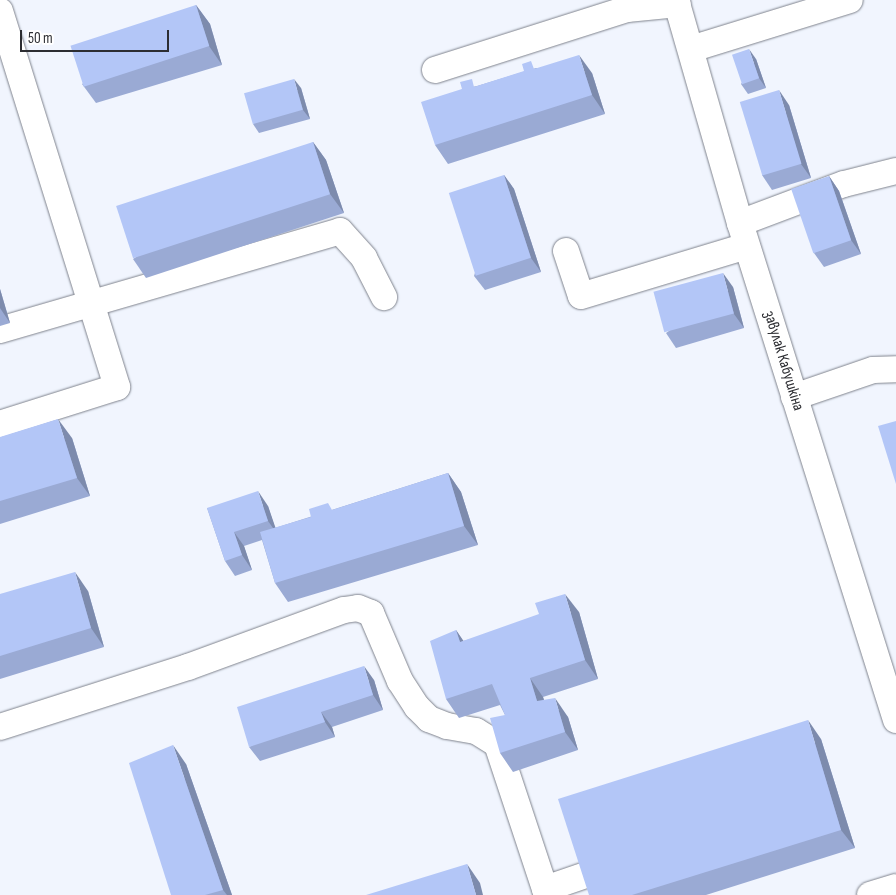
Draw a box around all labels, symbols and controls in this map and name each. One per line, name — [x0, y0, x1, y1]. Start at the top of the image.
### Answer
scale bar — [22, 20, 171, 52]
text: 50 m — [28, 29, 53, 48]
street label: завулак Кабушкіна — [759, 309, 807, 413]

